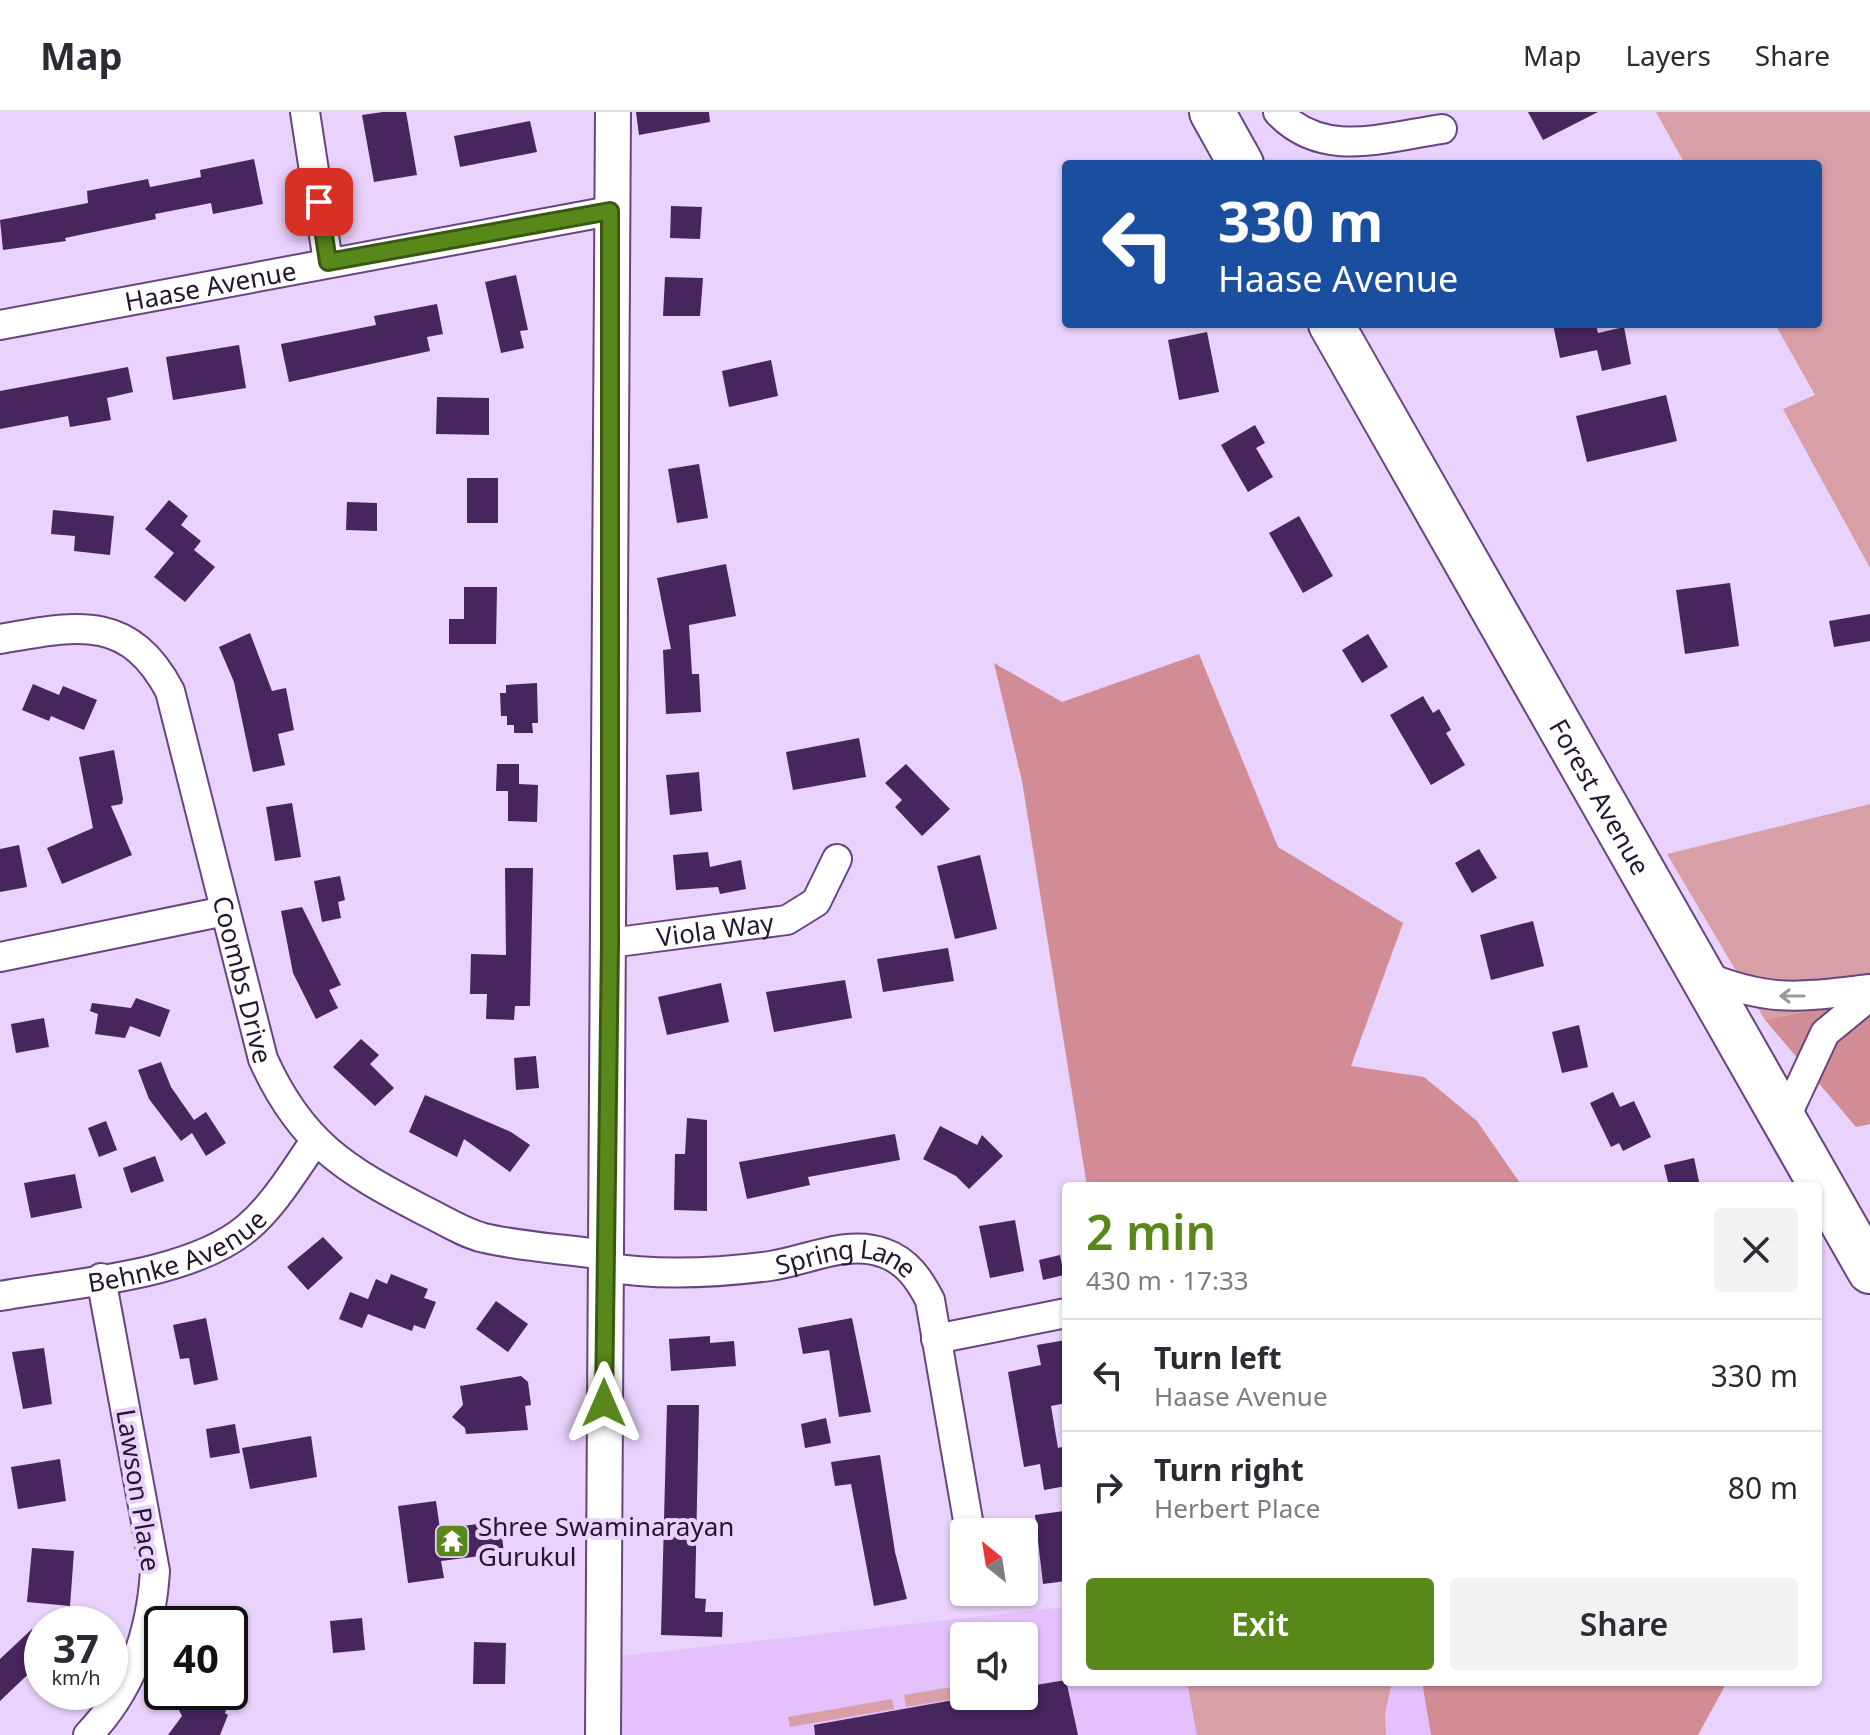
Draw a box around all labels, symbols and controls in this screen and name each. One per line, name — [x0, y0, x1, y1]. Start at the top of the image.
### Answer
text: Map — [40, 29, 123, 81]
text: Map — [1523, 36, 1581, 74]
text: Layers — [1625, 36, 1711, 74]
text: Share — [1755, 36, 1830, 74]
pin — [285, 168, 353, 236]
icon: arrive — [297, 180, 341, 224]
text: 330 m — [1218, 182, 1383, 258]
icon: left — [1086, 192, 1190, 296]
street label: Haase Avenue — [122, 252, 299, 319]
text: Haase Avenue — [1218, 254, 1458, 303]
street label: Forest Avenue — [1541, 712, 1659, 881]
street label: Coombs Drive — [204, 892, 281, 1067]
street label: Viola Way — [654, 904, 777, 955]
one-way arrow — [1780, 988, 1806, 1004]
text: 2 min — [1086, 1199, 1216, 1264]
street label: Behnke Avenue — [85, 1201, 274, 1300]
button: close — [1714, 1208, 1798, 1292]
street label: Spring Lane — [772, 1230, 925, 1285]
text: 430 m · 17:33 — [1086, 1262, 1249, 1298]
text: Turn left — [1154, 1337, 1282, 1378]
icon: left — [1086, 1353, 1130, 1397]
text: 330 m — [1711, 1355, 1798, 1396]
position arrow — [562, 1361, 646, 1445]
text: Haase Avenue — [1154, 1378, 1328, 1414]
street label: Lawson Place — [108, 1406, 170, 1574]
text: Turn right — [1154, 1449, 1304, 1490]
icon: right — [1086, 1465, 1130, 1509]
text: 80 m — [1728, 1467, 1798, 1508]
text: Herbert Place — [1154, 1490, 1320, 1526]
place label: Shree Swaminarayan Gurukul — [478, 1508, 734, 1574]
north arrow — [950, 1518, 1038, 1606]
map controls — [950, 1518, 1038, 1710]
temple icon: Shree Swaminarayan Gurukul — [433, 1522, 471, 1560]
button: Exit — [1086, 1578, 1434, 1670]
button: Share — [1450, 1578, 1798, 1670]
speed limit sign: 40 — [144, 1606, 248, 1710]
text: 37 — [53, 1620, 99, 1675]
button: sound — [950, 1622, 1038, 1710]
text: km/h — [51, 1664, 101, 1691]

